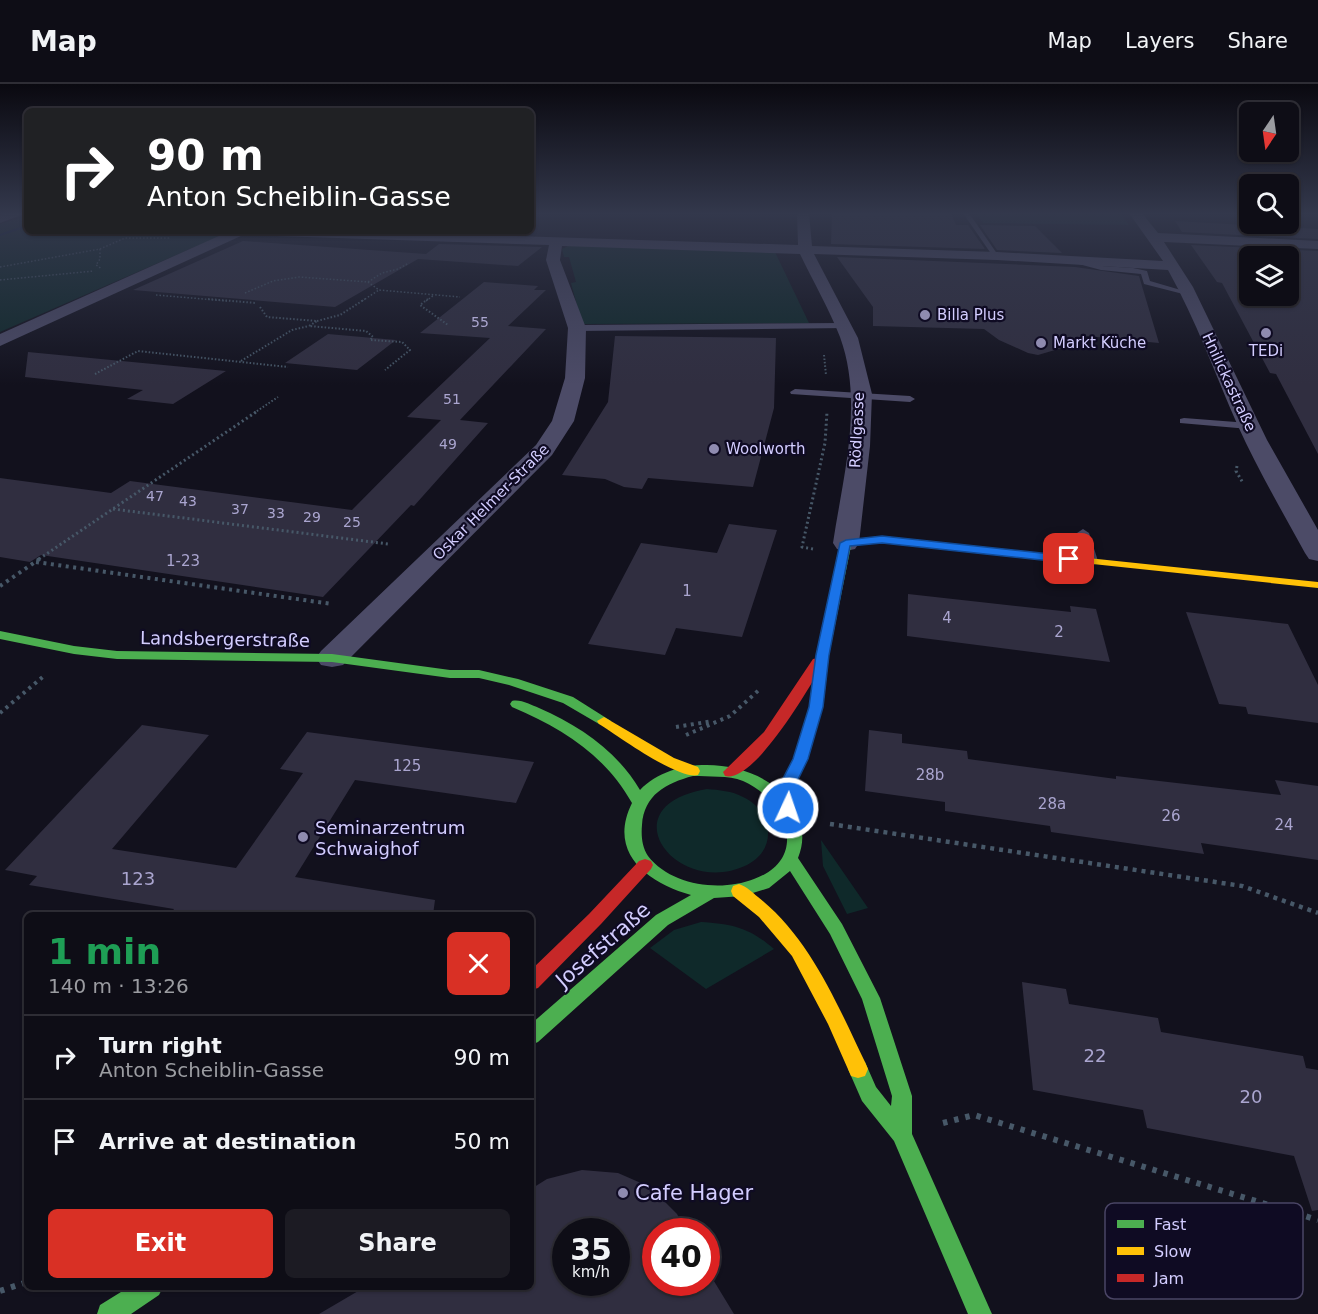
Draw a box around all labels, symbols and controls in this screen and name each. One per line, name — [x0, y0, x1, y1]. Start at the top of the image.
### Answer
text: Map — [30, 25, 97, 58]
text: Map — [1048, 29, 1092, 53]
text: Layers — [1125, 29, 1194, 53]
text: Share — [1227, 29, 1288, 53]
north arrow — [1239, 102, 1299, 162]
map controls — [1239, 102, 1299, 306]
text: 90 m — [147, 131, 264, 180]
icon: right — [48, 132, 126, 210]
button: search — [1239, 174, 1299, 234]
text: Anton Scheiblin-Gasse — [147, 181, 451, 212]
button: layers — [1239, 246, 1299, 306]
place label: Billa Plus — [937, 306, 1004, 324]
marker: Billa Plus — [918, 308, 932, 322]
house number: 55 — [471, 314, 489, 330]
marker: TEDi — [1259, 326, 1273, 340]
street label: Hnilickastraße — [1198, 330, 1260, 434]
place label: Markt Küche — [1053, 334, 1146, 352]
marker: Markt Küche — [1034, 336, 1048, 350]
place label: TEDi — [1248, 342, 1283, 360]
house number: 51 — [443, 391, 461, 407]
street label: Rödlgasse — [846, 391, 868, 469]
house number: 49 — [439, 436, 457, 452]
street label: Oskar Helmer-Straße — [429, 440, 553, 564]
place label: Woolworth — [726, 440, 805, 458]
marker: Woolworth — [707, 442, 721, 456]
house number: 47 — [146, 488, 164, 504]
house number: 43 — [179, 493, 197, 509]
house number: 37 — [231, 501, 249, 517]
house number: 33 — [267, 505, 285, 521]
house number: 29 — [303, 509, 321, 525]
house number: 25 — [343, 514, 361, 530]
pin — [1043, 533, 1094, 584]
icon: arrive — [1052, 542, 1085, 575]
house number: 1-23 — [166, 552, 200, 570]
house number: 1 — [682, 582, 692, 600]
house number: 4 — [942, 609, 952, 627]
house number: 2 — [1054, 623, 1064, 641]
street label: Landsbergerstraße — [140, 627, 310, 651]
house number: 125 — [393, 757, 421, 775]
house number: 28b — [916, 766, 944, 784]
position arrow — [756, 776, 820, 840]
house number: 28a — [1038, 795, 1066, 813]
house number: 26 — [1161, 807, 1181, 825]
house number: 24 — [1274, 816, 1294, 834]
place label: Seminarzentrum Schwaighof — [315, 817, 465, 859]
marker: Seminarzentrum Schwaighof — [296, 830, 310, 844]
house number: 123 — [121, 868, 155, 889]
street label: Josefstraße — [549, 898, 655, 994]
text: 1 min — [48, 931, 161, 972]
button: close — [447, 932, 510, 995]
text: 140 m · 13:26 — [48, 974, 189, 998]
text: Turn right — [99, 1033, 222, 1058]
icon: right — [48, 1041, 81, 1074]
text: 90 m — [454, 1045, 510, 1070]
house number: 22 — [1084, 1045, 1106, 1066]
text: Anton Scheiblin-Gasse — [99, 1058, 324, 1082]
house number: 20 — [1240, 1086, 1262, 1107]
icon: arrive — [48, 1125, 81, 1158]
text: Arrive at destination — [99, 1129, 356, 1154]
text: 50 m — [454, 1129, 510, 1154]
place label: Cafe Hager — [635, 1181, 753, 1205]
marker: Cafe Hager — [616, 1186, 630, 1200]
legend — [1105, 1203, 1303, 1299]
button: Exit — [48, 1209, 273, 1278]
button: Share — [285, 1209, 510, 1278]
text: Fast — [1154, 1215, 1186, 1234]
speed limit sign: 40 — [642, 1218, 720, 1296]
text: 35 — [570, 1232, 612, 1267]
text: Slow — [1154, 1242, 1191, 1261]
text: km/h — [572, 1263, 610, 1281]
text: Jam — [1153, 1269, 1184, 1288]

